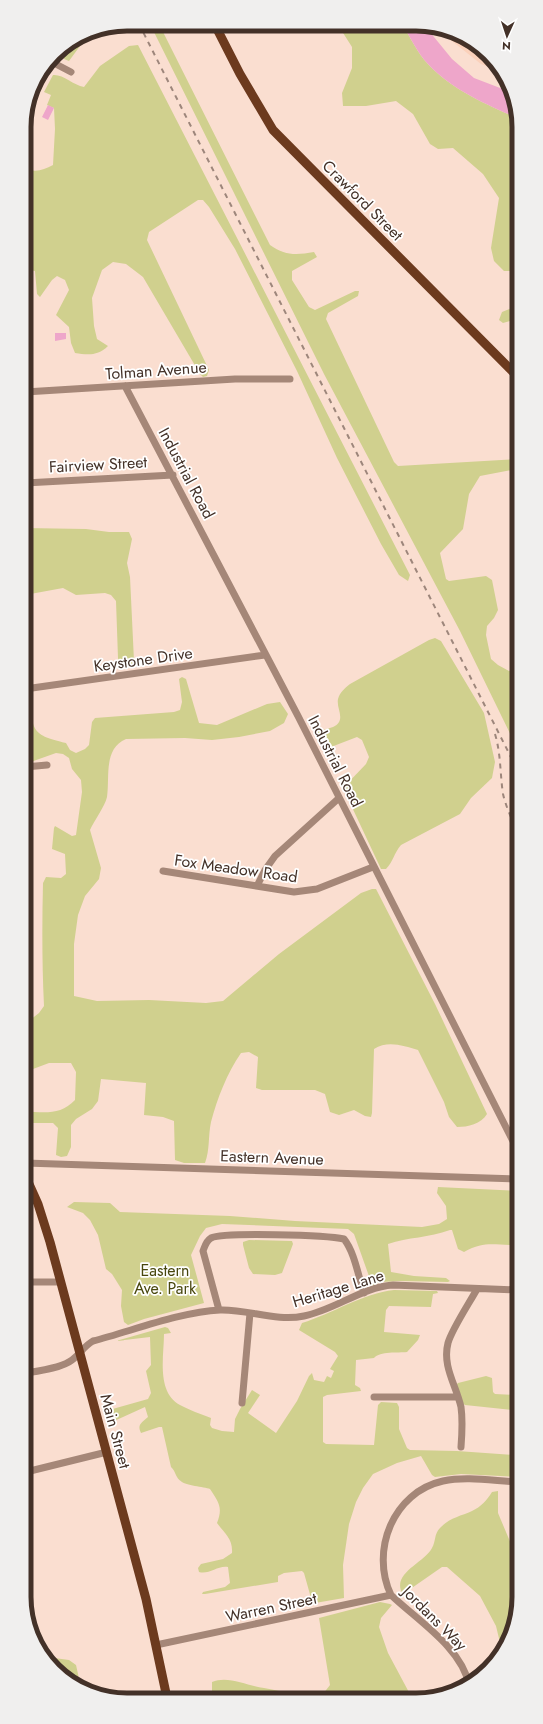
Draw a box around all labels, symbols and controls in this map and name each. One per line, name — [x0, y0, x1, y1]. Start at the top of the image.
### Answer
north arrow — [487, 16, 527, 56]
text: N — [502, 38, 511, 54]
street label: Crawford Street — [317, 155, 408, 246]
street label: Tolman Avenue — [105, 355, 207, 386]
street label: Industrial Road — [153, 423, 220, 523]
street label: Fairview Street — [48, 450, 148, 479]
street label: Keystone Drive — [92, 641, 194, 678]
street label: Industrial Road — [303, 711, 369, 811]
street label: Fox Meadow Road — [173, 848, 299, 889]
street label: Eastern Avenue — [220, 1144, 324, 1171]
park label: Eastern Ave. Park — [134, 1259, 197, 1300]
street label: Heritage Lane — [290, 1264, 387, 1313]
street label: Main Street — [95, 1391, 137, 1471]
street label: Jordans Way — [396, 1579, 473, 1657]
street label: Warren Street — [224, 1587, 319, 1628]

